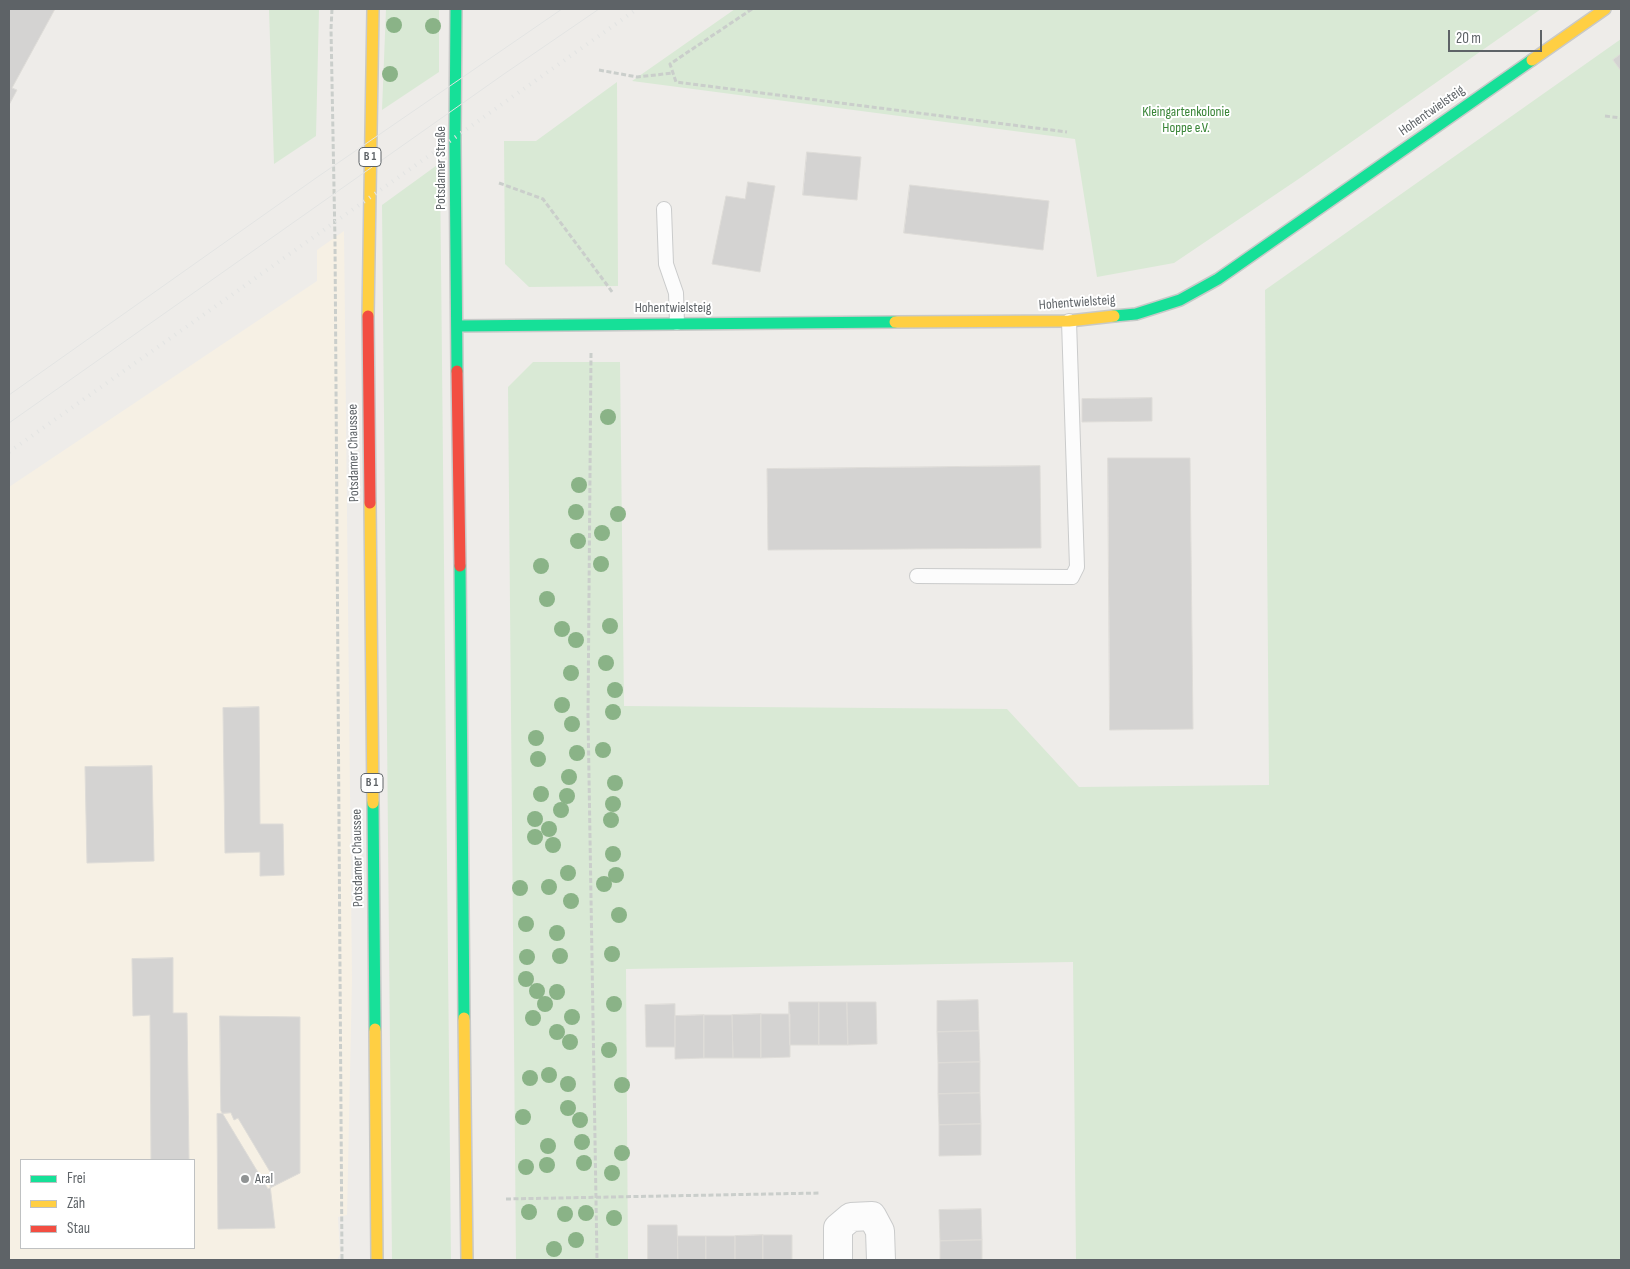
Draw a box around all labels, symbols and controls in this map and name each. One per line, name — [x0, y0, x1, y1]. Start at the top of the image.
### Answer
scale bar — [1450, 20, 1544, 52]
text: 20 m — [1456, 29, 1481, 48]
street label: Hohentwielsteig — [1396, 82, 1468, 140]
park label: Kleingartenkolonie Hoppe e.V. — [1142, 104, 1230, 136]
street label: Potsdamer Straße — [433, 126, 449, 210]
road number: B 1 — [359, 148, 381, 166]
street label: Hohentwielsteig — [1038, 292, 1116, 314]
street label: Hohentwielsteig — [635, 300, 711, 316]
street label: Potsdamer Chaussee — [345, 404, 363, 502]
road number: B 1 — [361, 774, 383, 792]
street label: Potsdamer Chaussee — [349, 809, 367, 907]
legend — [20, 1159, 195, 1249]
text: Frei — [67, 1169, 86, 1188]
place label: Aral — [255, 1171, 273, 1187]
marker: Aral — [239, 1173, 251, 1185]
text: Zäh — [67, 1194, 85, 1213]
text: Stau — [67, 1219, 90, 1238]

